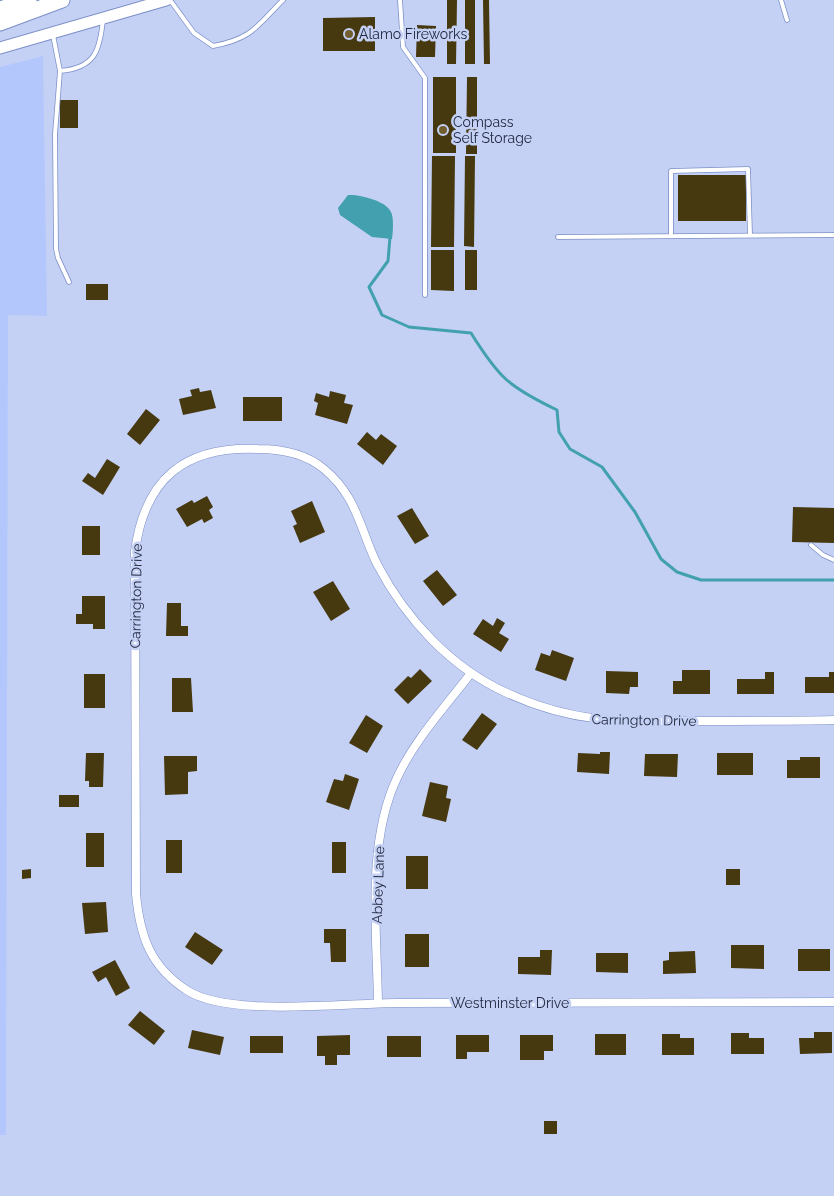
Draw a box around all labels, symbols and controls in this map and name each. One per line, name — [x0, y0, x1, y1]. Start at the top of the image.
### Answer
place label: Alamo Fireworks — [359, 26, 467, 42]
marker: Alamo Fireworks — [343, 28, 355, 40]
place label: Compass Self Storage — [453, 114, 532, 146]
marker: Compass Self Storage — [437, 124, 449, 136]
street label: Carrington Drive — [127, 543, 145, 649]
street label: Carrington Drive — [591, 711, 697, 729]
street label: Abbey Lane — [369, 846, 387, 924]
street label: Westminster Drive — [451, 995, 569, 1011]

